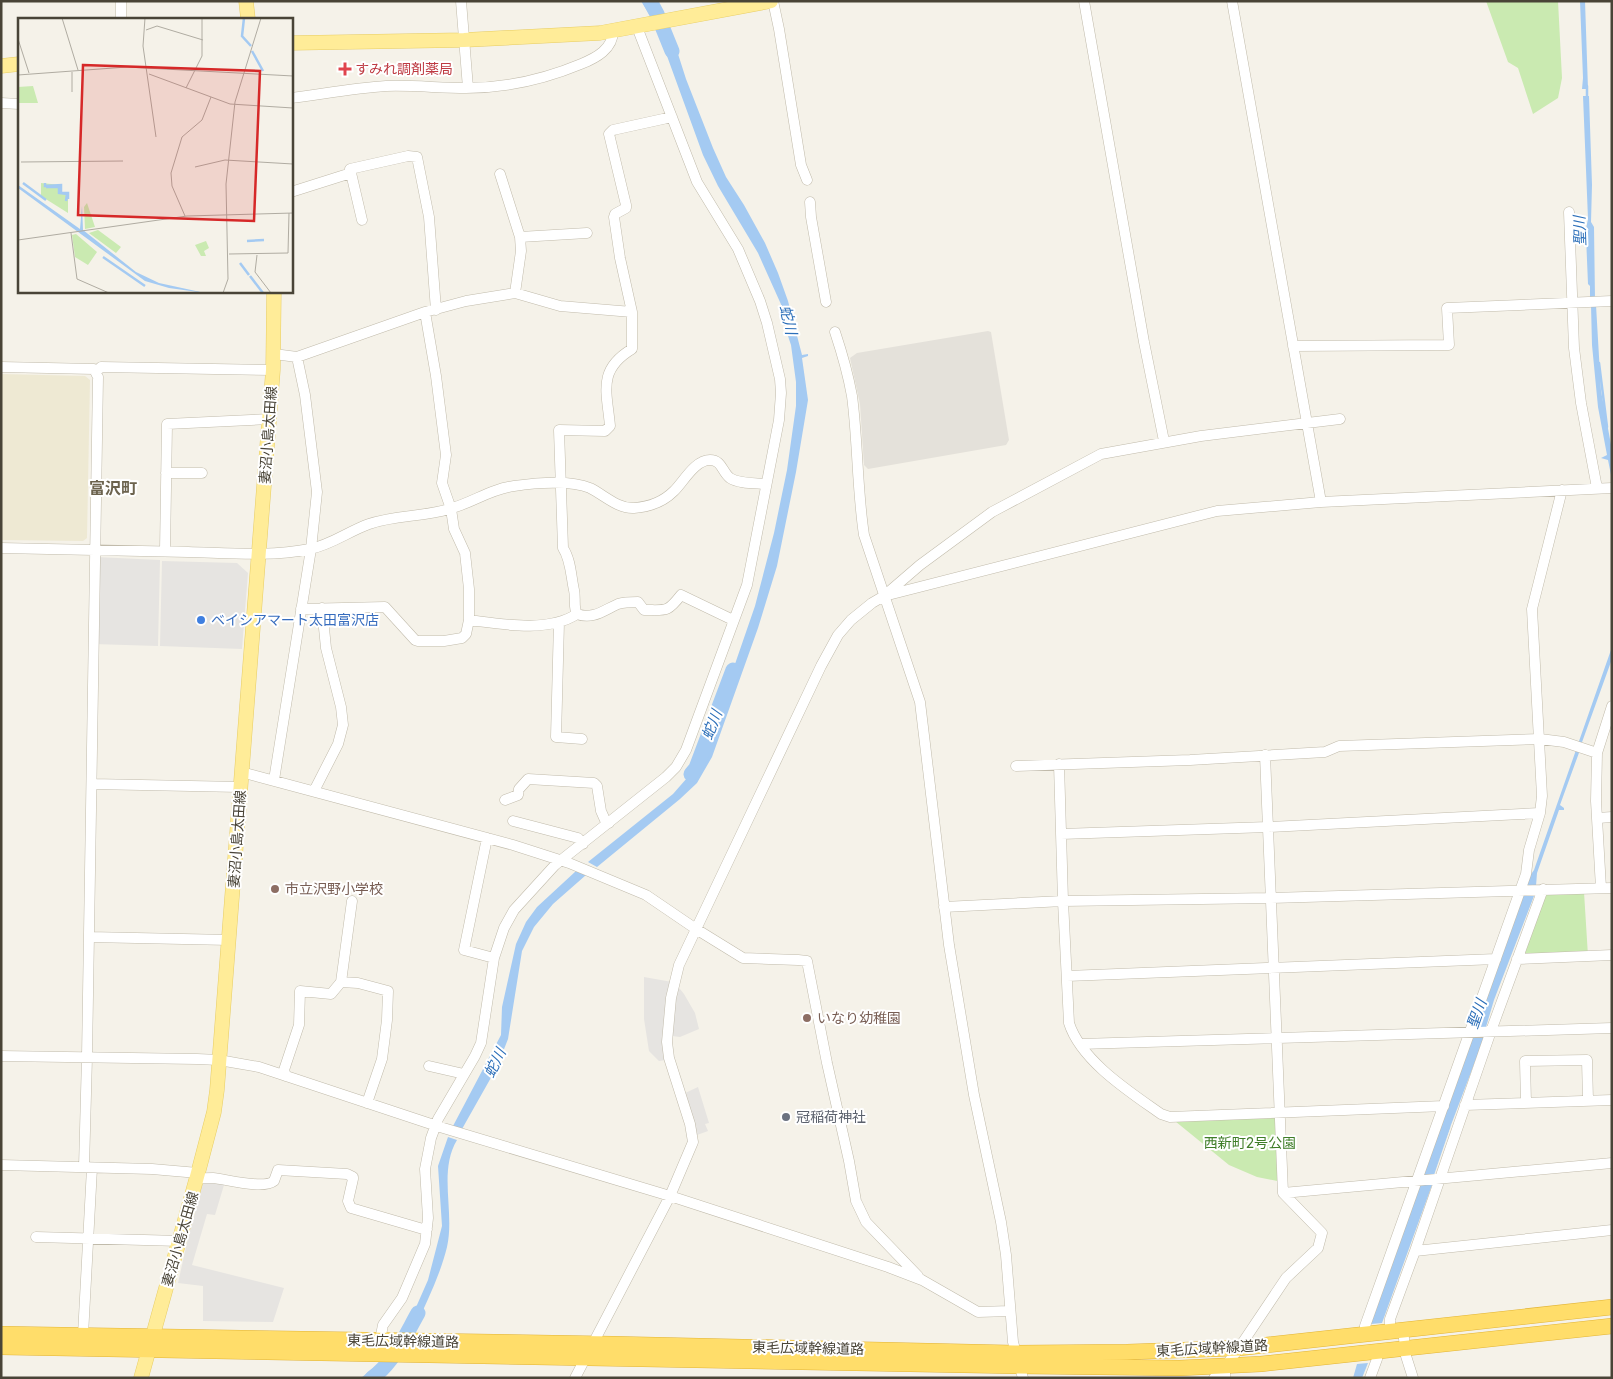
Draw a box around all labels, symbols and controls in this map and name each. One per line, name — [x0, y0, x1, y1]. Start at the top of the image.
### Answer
inset map — [18, 18, 292, 292]
place label: すみれ調剤薬局 — [355, 60, 453, 77]
marker: すみれ調剤薬局 — [339, 63, 351, 75]
water label: 聖川 — [1569, 214, 1590, 246]
water label: 蛇川 — [776, 303, 802, 339]
street label: 妻沼小島太田線 — [256, 385, 279, 484]
district label: 富沢町 — [89, 478, 137, 498]
place label: ベイシアマート太田富沢店 — [211, 611, 379, 628]
marker: ベイシアマート太田富沢店 — [195, 614, 207, 626]
water label: 蛇川 — [697, 706, 726, 742]
street label: 妻沼小島太田線 — [225, 789, 248, 888]
place label: 市立沢野小学校 — [285, 880, 383, 897]
marker: 市立沢野小学校 — [269, 883, 281, 895]
water label: 聖川 — [1463, 995, 1491, 1031]
place label: いなり幼稚園 — [817, 1009, 901, 1026]
marker: いなり幼稚園 — [801, 1012, 813, 1024]
water label: 蛇川 — [479, 1043, 511, 1080]
place label: 冠稲荷神社 — [796, 1108, 866, 1125]
marker: 冠稲荷神社 — [780, 1111, 792, 1123]
park label: 西新町2号公園 — [1204, 1134, 1296, 1151]
street label: 妻沼小島太田線 — [158, 1189, 201, 1288]
street label: 東毛広域幹線道路 — [347, 1331, 459, 1350]
street label: 東毛広域幹線道路 — [1156, 1336, 1268, 1359]
street label: 東毛広域幹線道路 — [752, 1338, 864, 1357]

